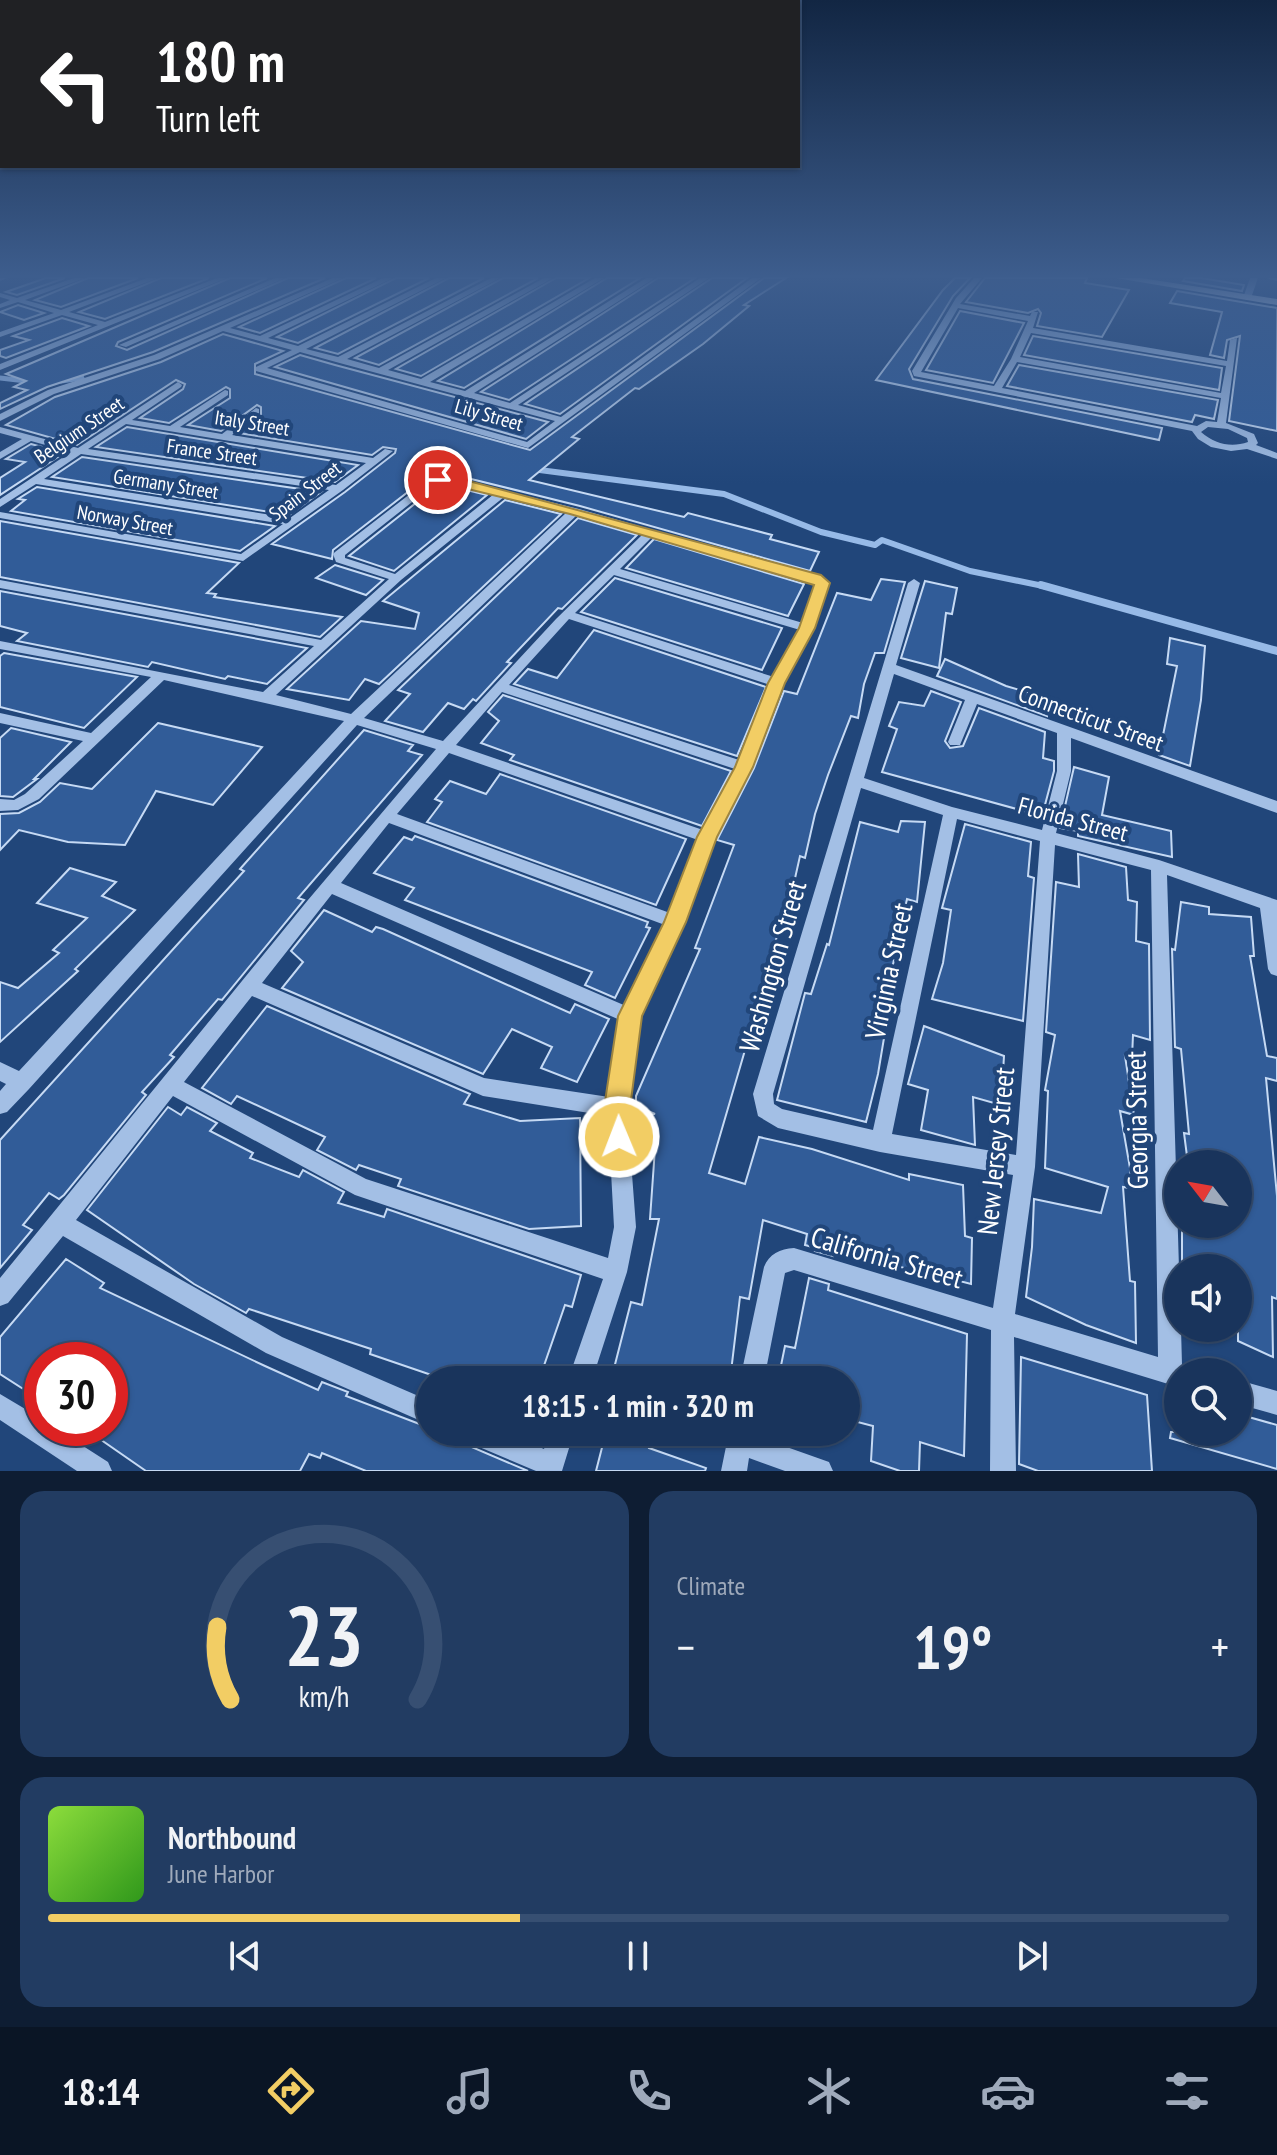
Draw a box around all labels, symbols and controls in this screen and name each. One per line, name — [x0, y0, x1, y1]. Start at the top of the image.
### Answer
text: 180 m — [156, 25, 285, 97]
icon: left — [24, 32, 128, 136]
text: Turn left — [156, 95, 260, 142]
street label: Belgium Street — [29, 390, 129, 469]
street label: Lily Street — [452, 393, 527, 437]
street label: Italy Street — [213, 404, 292, 442]
street label: France Street — [165, 433, 259, 471]
pin — [404, 446, 472, 514]
street label: Spain Street — [264, 455, 347, 527]
icon: arrive — [416, 458, 460, 502]
street label: Germany Street — [112, 463, 221, 505]
street label: Norway Street — [75, 499, 176, 541]
street label: Connecticut Street — [1014, 677, 1168, 759]
street label: Florida Street — [1015, 789, 1132, 849]
street label: Washington Street — [730, 876, 814, 1056]
street label: Virginia Street — [855, 899, 921, 1043]
street label: Georgia Street — [1116, 1050, 1156, 1189]
street label: New Jersey Street — [968, 1065, 1022, 1237]
position arrow — [577, 1095, 661, 1179]
north arrow — [1164, 1150, 1252, 1238]
map controls — [1164, 1150, 1252, 1446]
street label: California Street — [807, 1218, 968, 1296]
button: sound — [1164, 1254, 1252, 1342]
speed limit sign: 30 — [24, 1342, 128, 1446]
button: search — [1164, 1358, 1252, 1446]
text: 18:15 · 1 min · 320 m — [522, 1386, 754, 1425]
text: Climate — [677, 1569, 745, 1602]
text: 23 — [284, 1581, 364, 1689]
text: 19° — [913, 1608, 992, 1686]
text: − — [677, 1618, 695, 1675]
text: + — [1211, 1618, 1229, 1675]
text: km/h — [299, 1678, 350, 1715]
text: Northbound — [168, 1818, 296, 1857]
text: June Harbor — [168, 1857, 274, 1890]
icon: previous — [223, 1934, 267, 1978]
icon: pause — [616, 1934, 660, 1978]
icon: next — [1010, 1934, 1054, 1978]
icon: directions — [263, 2063, 319, 2119]
icon: music — [442, 2063, 498, 2119]
icon: phone — [621, 2063, 677, 2119]
icon: climate — [801, 2063, 857, 2119]
icon: car — [980, 2063, 1036, 2119]
icon: filters — [1159, 2063, 1215, 2119]
text: 18:14 — [62, 2068, 140, 2115]

